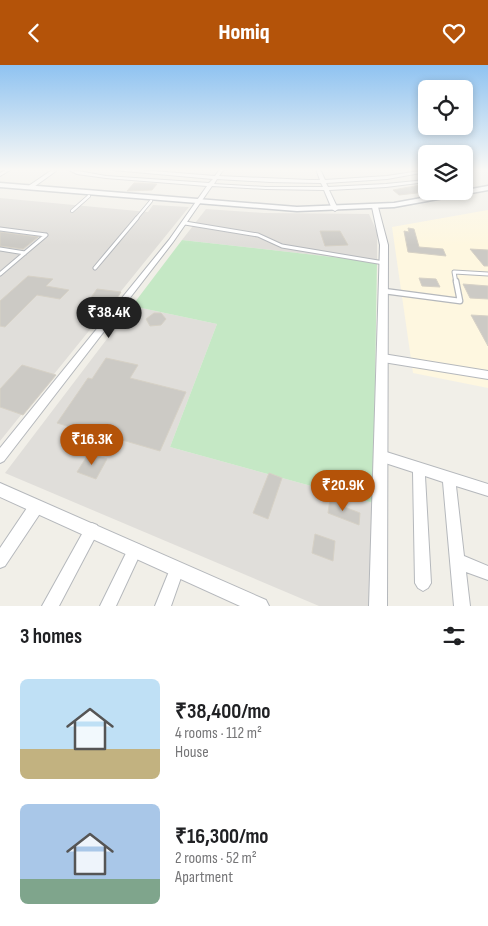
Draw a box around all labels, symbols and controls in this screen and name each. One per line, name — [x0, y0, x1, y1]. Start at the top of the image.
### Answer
icon: back — [20, 19, 48, 47]
text: Homiq — [219, 19, 269, 46]
icon: heart — [440, 19, 468, 47]
map controls — [418, 80, 473, 200]
button: locate — [418, 80, 473, 135]
button: layers — [418, 145, 473, 200]
pin: ₹38.4K — [68, 297, 150, 339]
text: ₹38.4K — [88, 303, 130, 322]
pin: ₹16.3K — [51, 423, 133, 466]
text: ₹16.3K — [71, 430, 113, 449]
pin: ₹20.9K — [302, 469, 384, 512]
text: ₹20.9K — [322, 476, 364, 495]
icon: filters — [440, 622, 468, 650]
text: 3 homes — [20, 624, 82, 649]
icon: home — [60, 699, 120, 759]
text: ₹38,400/mo — [175, 699, 271, 724]
text: 4 rooms · 112 m² — [175, 724, 262, 743]
text: House — [175, 743, 209, 762]
icon: home — [60, 824, 120, 884]
text: ₹16,300/mo — [175, 824, 269, 849]
text: 2 rooms · 52 m² — [175, 849, 257, 868]
text: Apartment — [175, 868, 233, 887]

